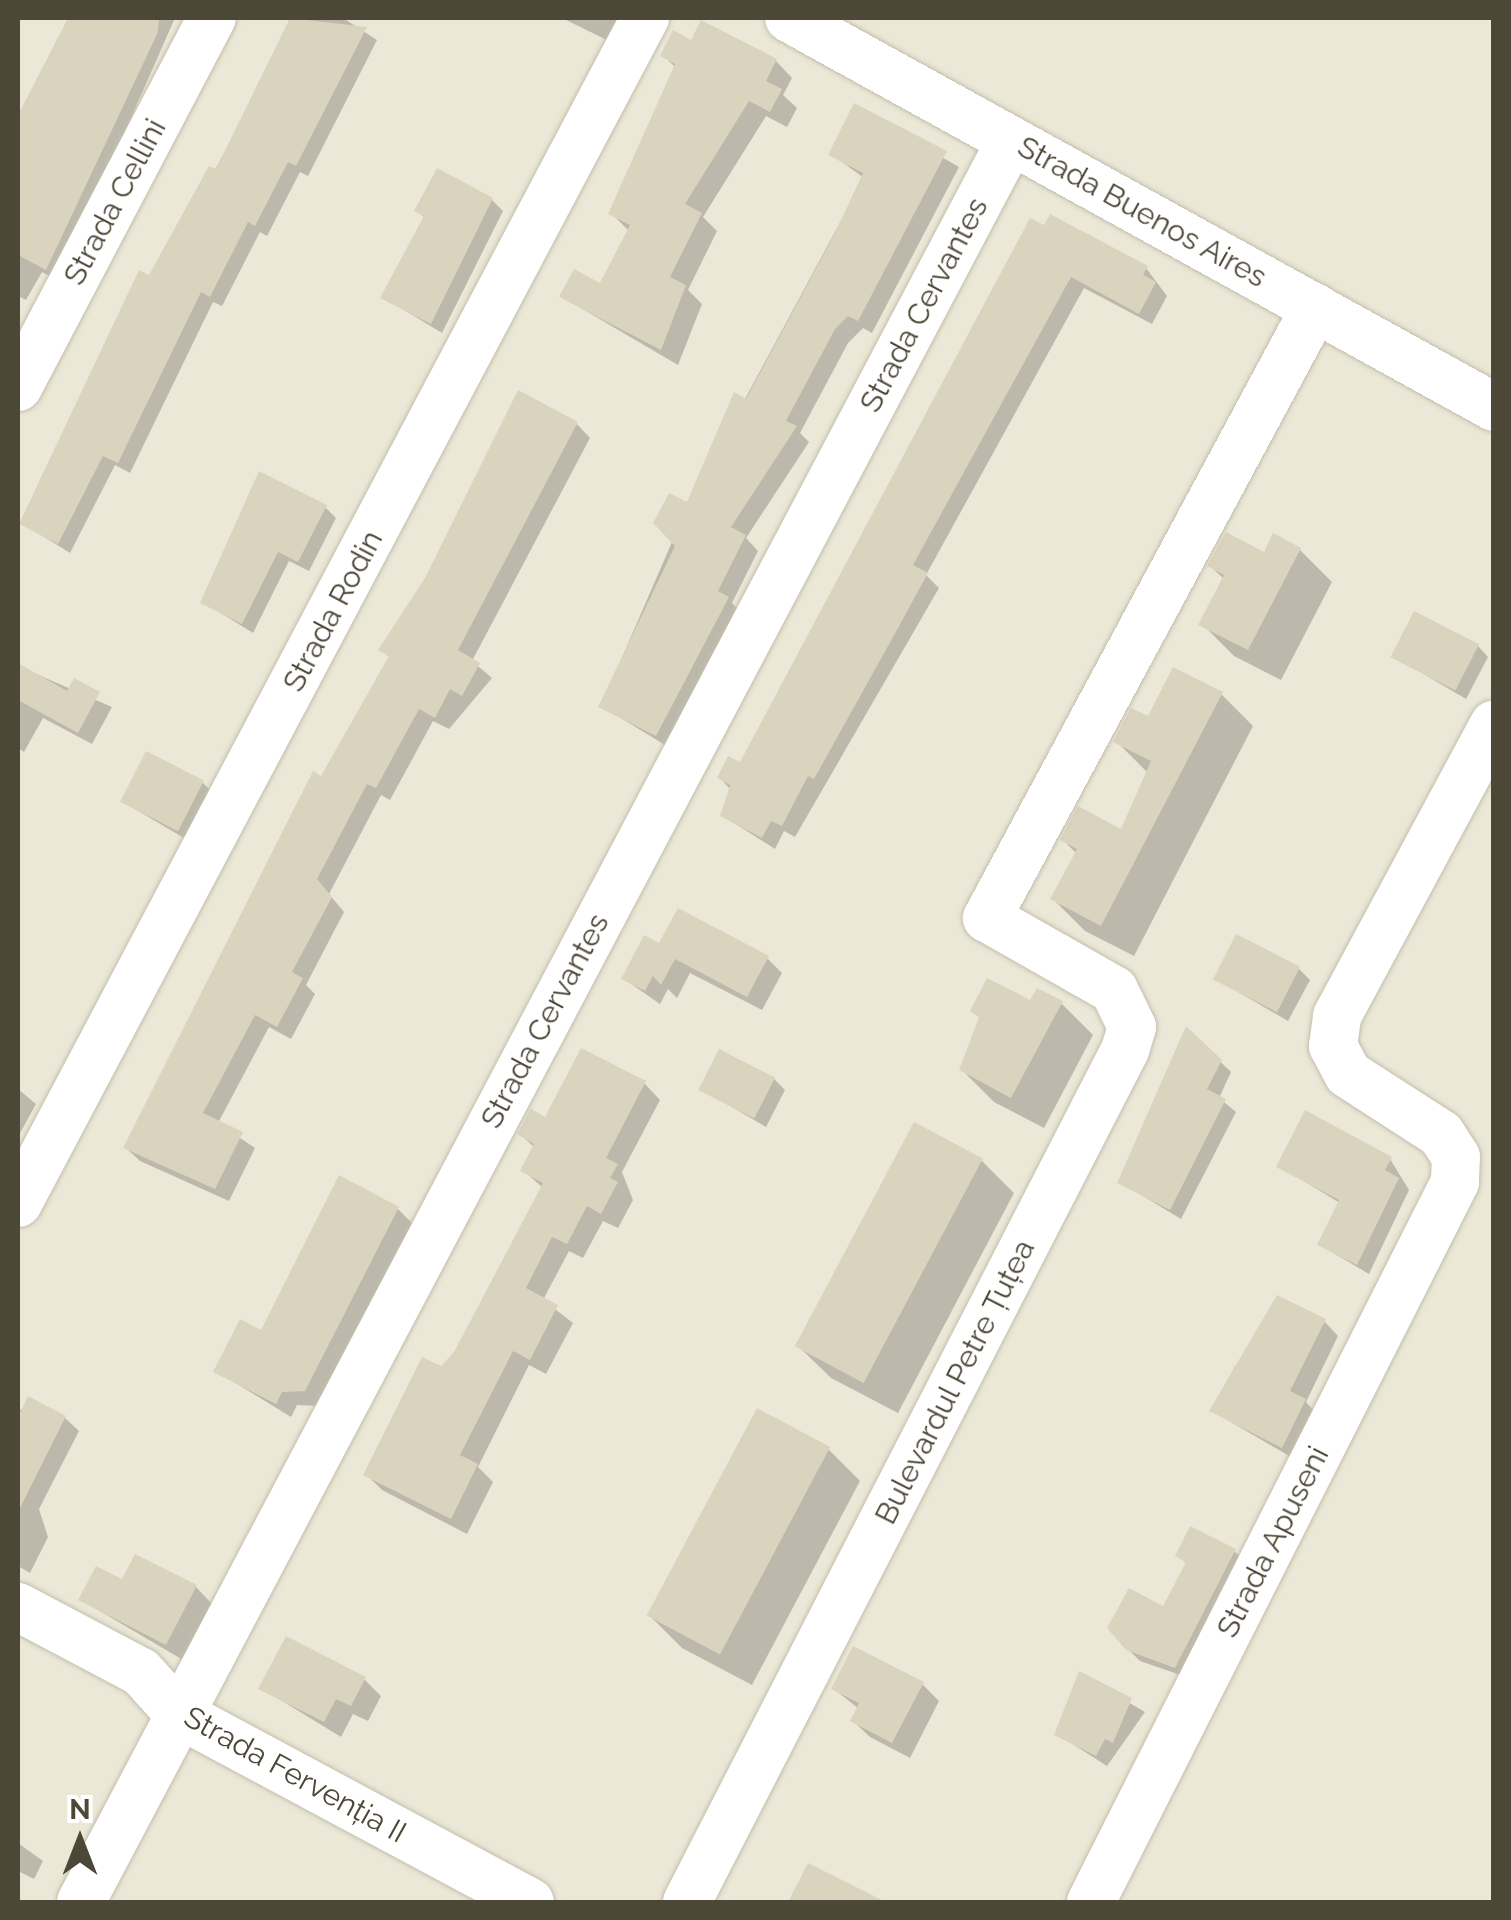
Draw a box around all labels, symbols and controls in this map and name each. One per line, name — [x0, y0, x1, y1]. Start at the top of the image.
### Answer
street label: Strada Cellini — [56, 113, 174, 291]
street label: Strada Buenos Aires — [1011, 129, 1273, 295]
street label: Strada Cervantes — [852, 192, 996, 418]
street label: Strada Rodin — [276, 524, 390, 698]
street label: Strada Cervantes — [473, 908, 617, 1134]
street label: Bulevardul Petre Țuțea — [867, 1233, 1043, 1531]
street label: Strada Apuseni — [1209, 1440, 1337, 1644]
street label: Strada Fervenția II — [178, 1699, 412, 1851]
north arrow — [30, 1790, 130, 1890]
text: N — [69, 1793, 91, 1826]

